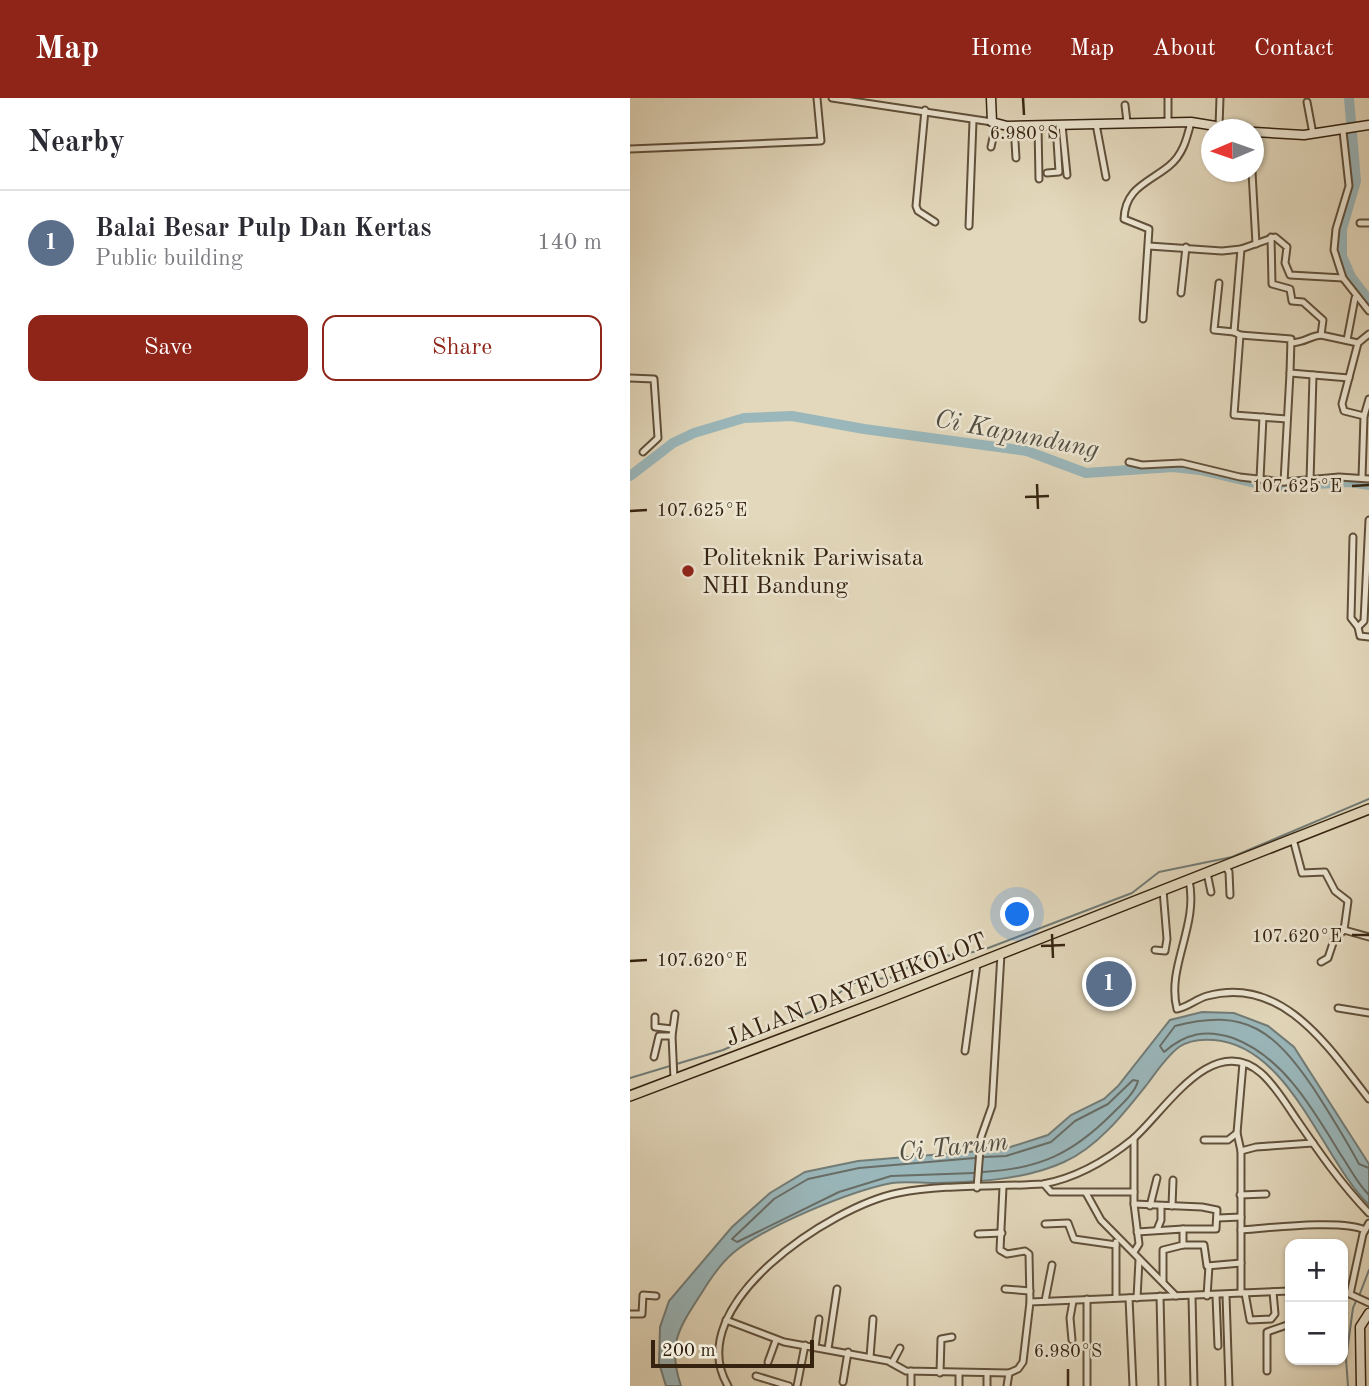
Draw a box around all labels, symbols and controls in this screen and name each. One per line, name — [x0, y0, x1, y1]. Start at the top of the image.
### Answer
text: Map — [35, 33, 99, 66]
text: Home — [971, 37, 1032, 61]
text: Map — [1070, 37, 1114, 61]
text: About — [1152, 37, 1216, 61]
text: Contact — [1254, 37, 1334, 61]
north arrow — [1201, 119, 1264, 182]
text: 6.980°S — [990, 125, 1058, 143]
text: Nearby — [28, 128, 125, 158]
text: Balai Besar Pulp Dan Kertas — [95, 216, 431, 242]
text: 1 — [44, 231, 58, 254]
text: 140 m — [537, 231, 602, 254]
text: Public building — [95, 247, 243, 270]
button: Save — [28, 315, 308, 381]
button: Share — [322, 315, 602, 381]
water label: Ci Kapundung — [932, 406, 1101, 464]
text: 107.625°E — [1252, 478, 1342, 496]
text: 107.625°E — [657, 502, 747, 520]
place label: Politeknik Pariwisata NHI Bandung — [702, 547, 924, 599]
marker: Politeknik Pariwisata NHI Bandung — [680, 563, 696, 579]
your location — [1000, 897, 1034, 931]
text: 107.620°E — [1252, 928, 1342, 946]
street label: JALAN DAYEUHKOLOT — [723, 930, 991, 1052]
text: 107.620°E — [657, 952, 747, 970]
pin: 1 — [1086, 958, 1132, 1010]
water label: Ci Tarum — [897, 1129, 1010, 1167]
map controls — [1285, 1239, 1348, 1365]
button: + — [1285, 1239, 1348, 1302]
button: − — [1285, 1302, 1348, 1365]
scale bar — [651, 1337, 814, 1369]
text: 200 m — [662, 1342, 715, 1361]
text: 6.980°S — [1034, 1343, 1102, 1361]

